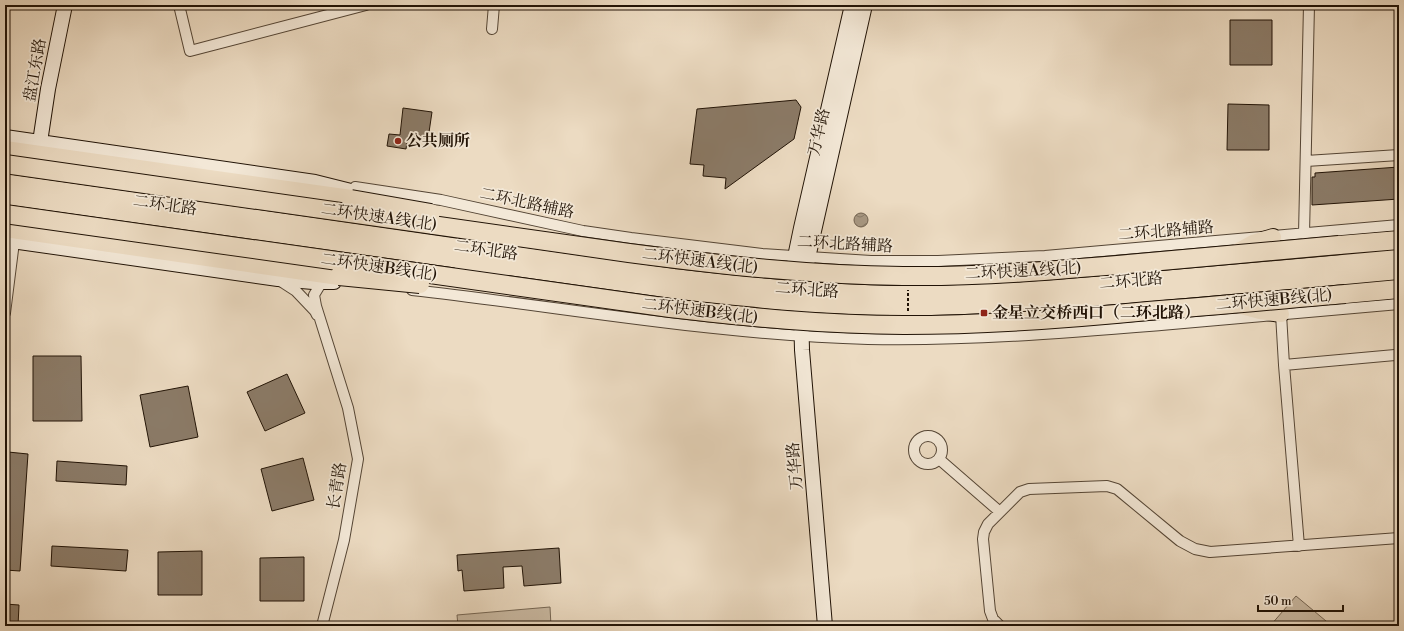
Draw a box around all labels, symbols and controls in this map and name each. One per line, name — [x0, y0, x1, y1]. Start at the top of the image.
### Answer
street label: 盘江东路 — [20, 37, 50, 103]
street label: 万华路 — [804, 106, 834, 158]
place label: 公共厕所 — [406, 131, 470, 151]
marker: 公共厕所 — [393, 136, 403, 146]
street label: 二环北路辅路 — [478, 183, 576, 223]
street label: 二环北路 — [132, 191, 198, 219]
street label: 二环快速A线(北) — [320, 199, 438, 235]
street label: 二环北路辅路 — [1117, 217, 1215, 245]
street label: 二环北路辅路 — [797, 232, 893, 256]
street label: 二环北路 — [453, 236, 519, 264]
street label: 二环快速A线(北) — [641, 244, 759, 278]
street label: 二环快速B线(北) — [320, 249, 438, 285]
street label: 二环快速A线(北) — [964, 258, 1082, 284]
street label: 二环北路 — [1098, 268, 1164, 294]
street label: 二环北路 — [774, 278, 840, 302]
street label: 二环快速B线(北) — [1215, 285, 1333, 315]
street label: 二环快速B线(北) — [641, 294, 759, 328]
place label: 金星立交桥西口（二环北路） — [992, 303, 1200, 323]
marker: 金星立交桥西口（二环北路） — [979, 308, 989, 318]
street label: 万华路 — [783, 441, 807, 491]
street label: 长青路 — [323, 461, 351, 511]
scale bar — [1258, 587, 1343, 613]
text: 50 m — [1264, 594, 1292, 609]

